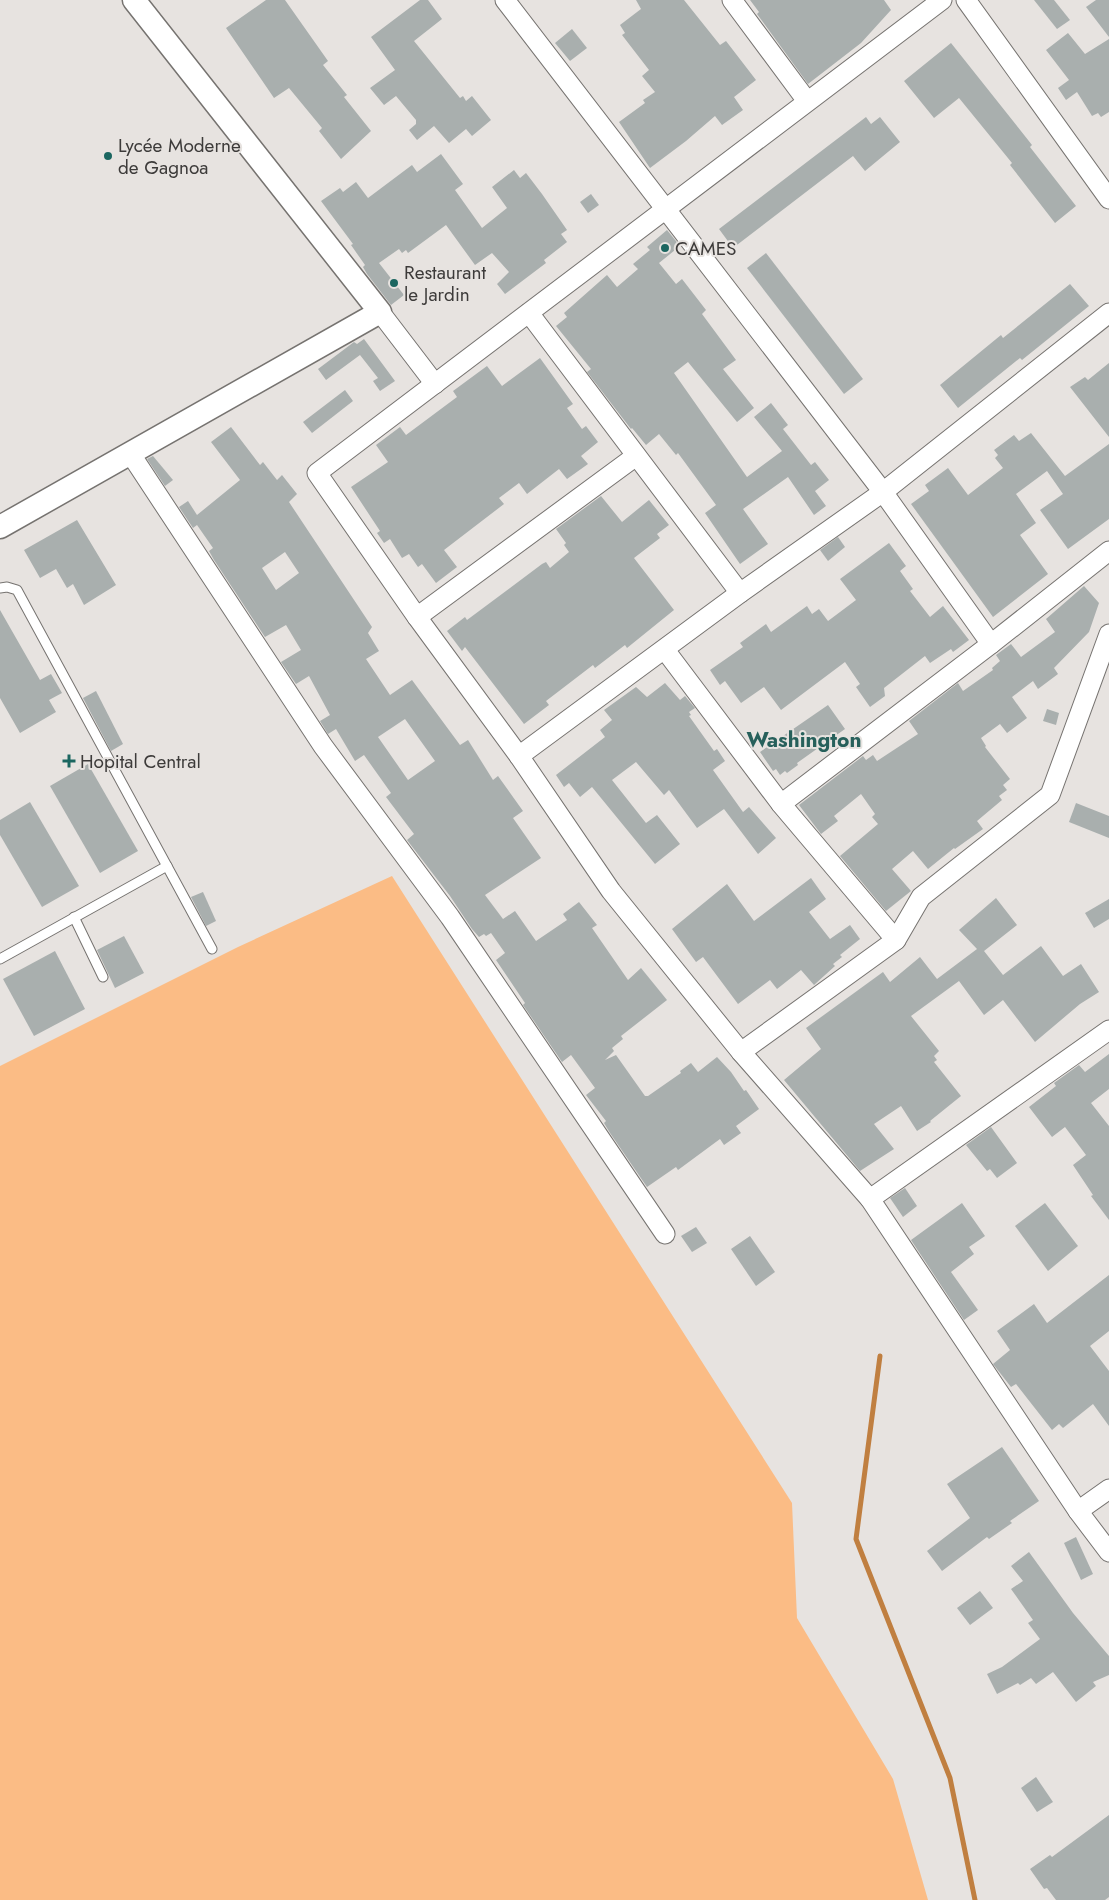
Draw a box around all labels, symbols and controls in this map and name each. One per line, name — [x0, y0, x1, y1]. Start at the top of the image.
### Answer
place label: Lycée Moderne de Gagnoa — [118, 132, 241, 181]
marker: Lycée Moderne de Gagnoa — [102, 150, 114, 162]
place label: CAMES — [675, 235, 737, 262]
marker: CAMES — [659, 242, 671, 254]
place label: Restaurant le Jardin — [404, 259, 486, 308]
marker: Restaurant le Jardin — [388, 277, 400, 289]
district label: Washington — [747, 725, 861, 755]
place label: Hopital Central — [80, 748, 201, 775]
marker: Hopital Central — [62, 754, 76, 768]

